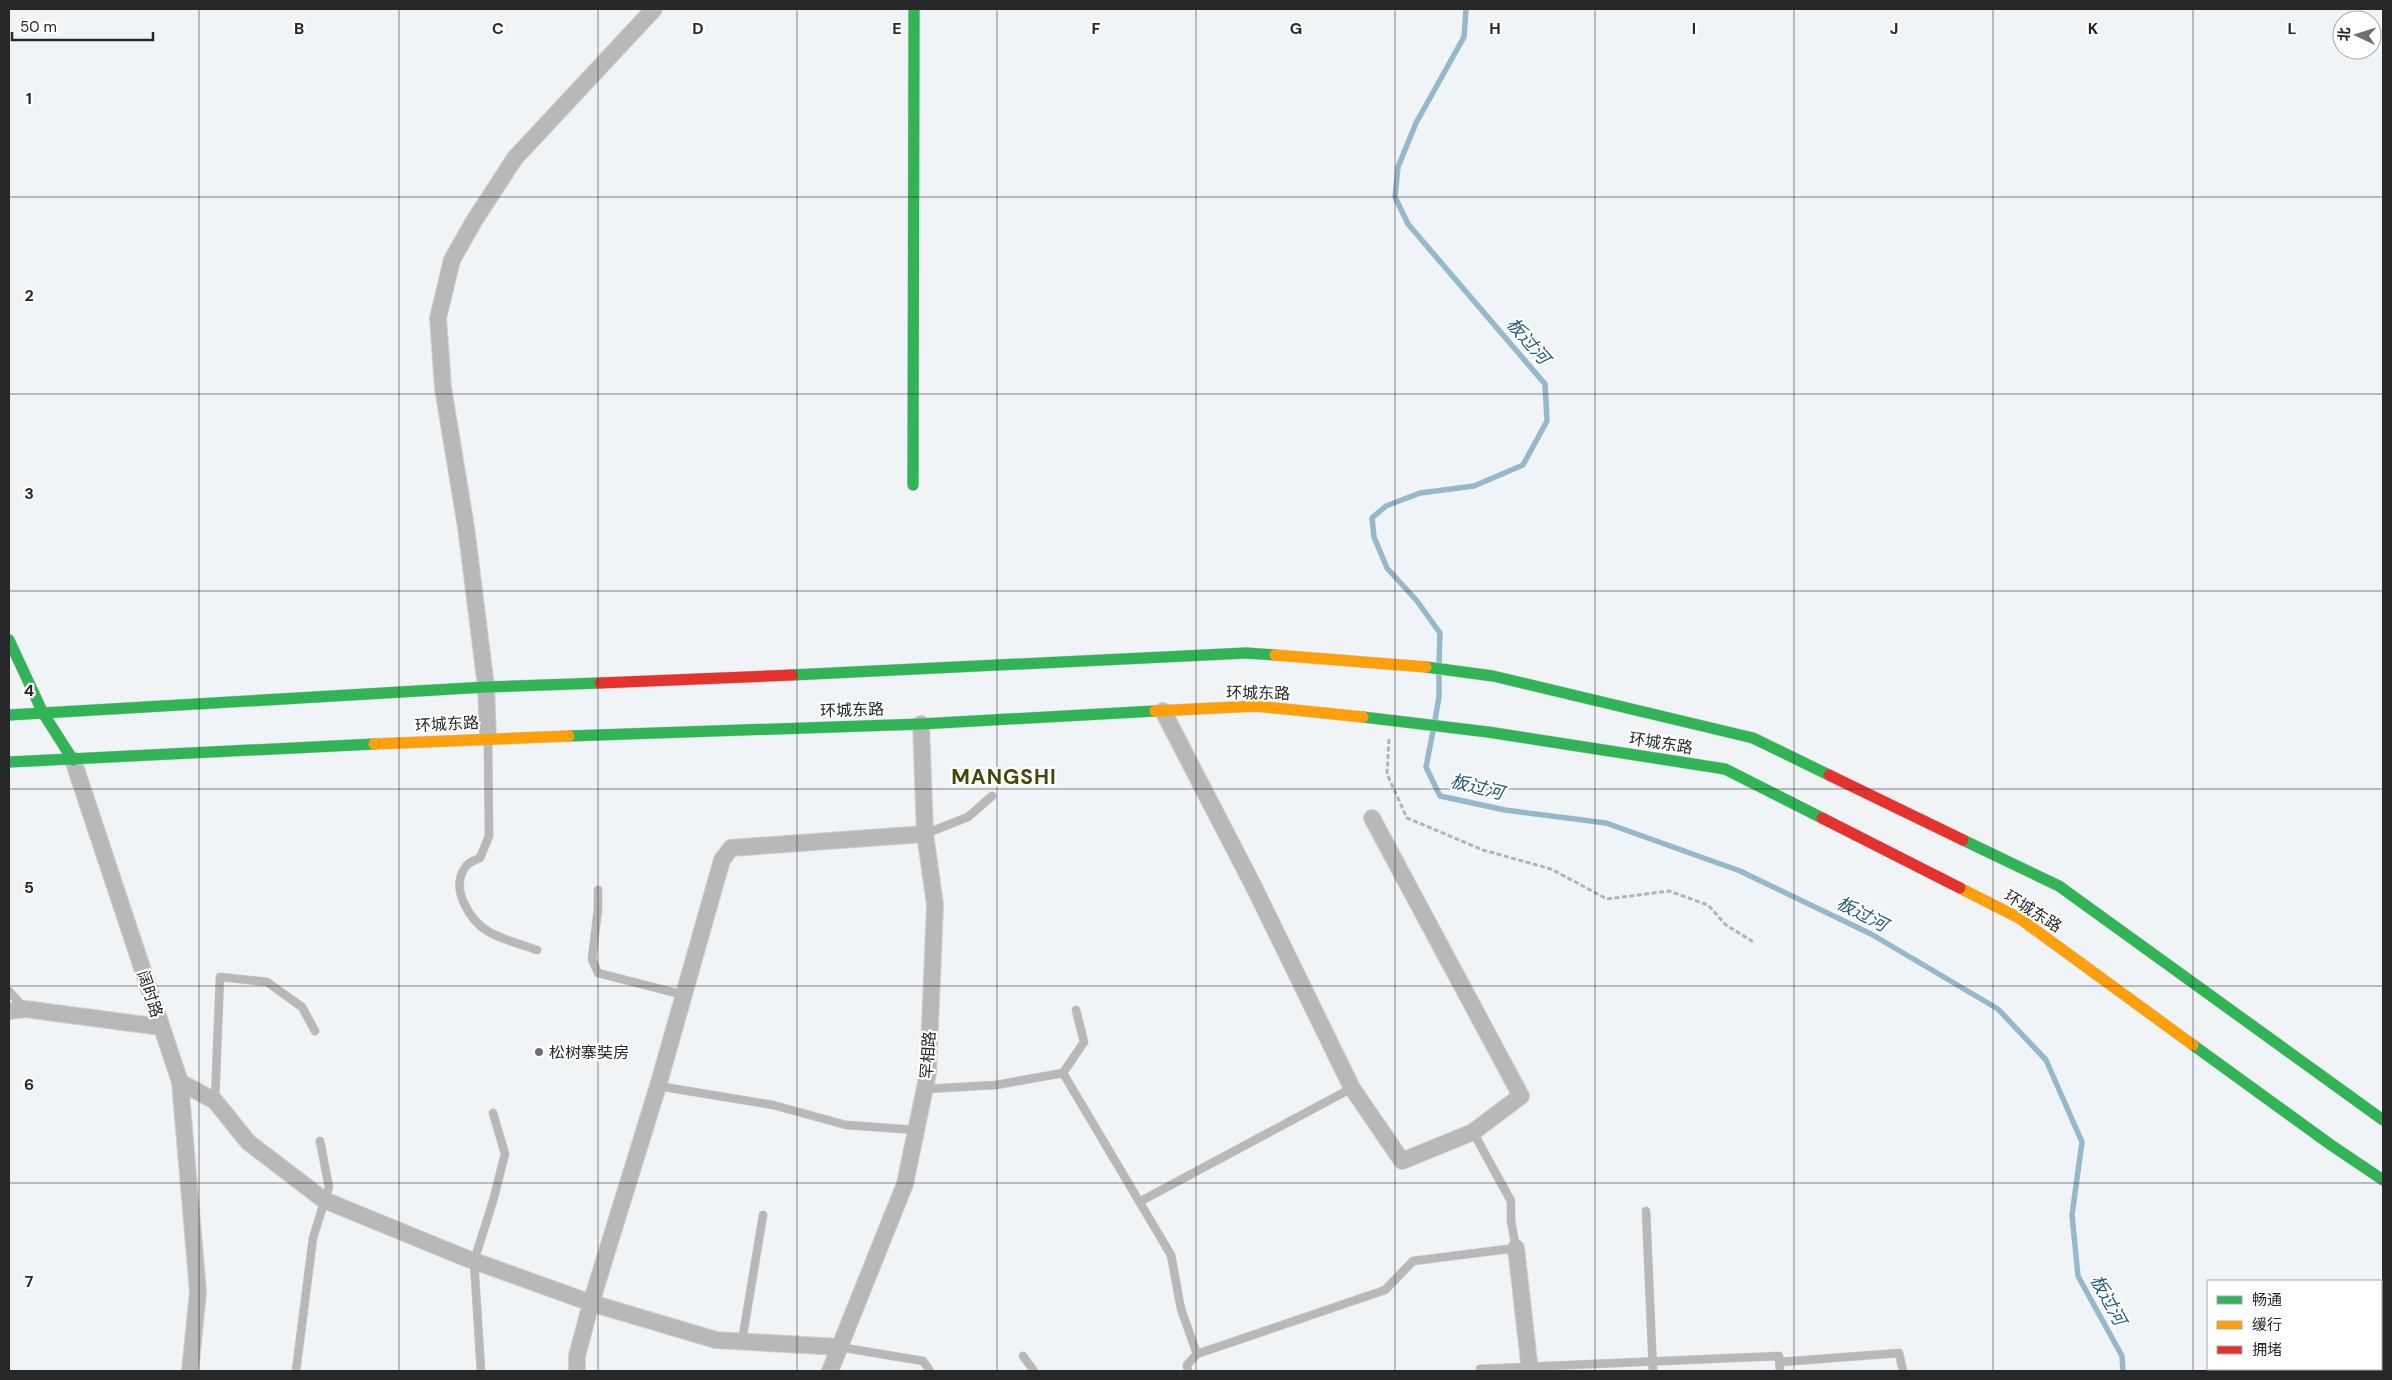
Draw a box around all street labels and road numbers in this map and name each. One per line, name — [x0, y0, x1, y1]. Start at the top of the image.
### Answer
street label: 环城东路 — [1226, 682, 1290, 704]
street label: 环城东路 — [820, 698, 884, 722]
street label: 环城东路 — [414, 712, 480, 736]
street label: 环城东路 — [1628, 728, 1694, 758]
street label: 环城东路 — [2000, 885, 2066, 937]
street label: 阔时路 — [133, 968, 167, 1020]
street label: 罕相路 — [916, 1030, 940, 1080]

